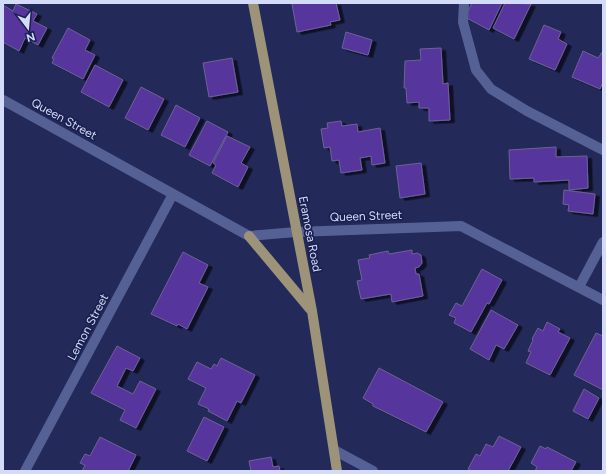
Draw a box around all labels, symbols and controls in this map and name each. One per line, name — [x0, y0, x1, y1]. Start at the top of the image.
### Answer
north arrow — [8, 8, 48, 48]
text: N — [25, 30, 37, 45]
street label: Queen Street — [29, 95, 99, 143]
street label: Eramosa Road — [296, 195, 324, 273]
street label: Queen Street — [330, 208, 403, 224]
street label: Lemon Street — [65, 291, 112, 363]

